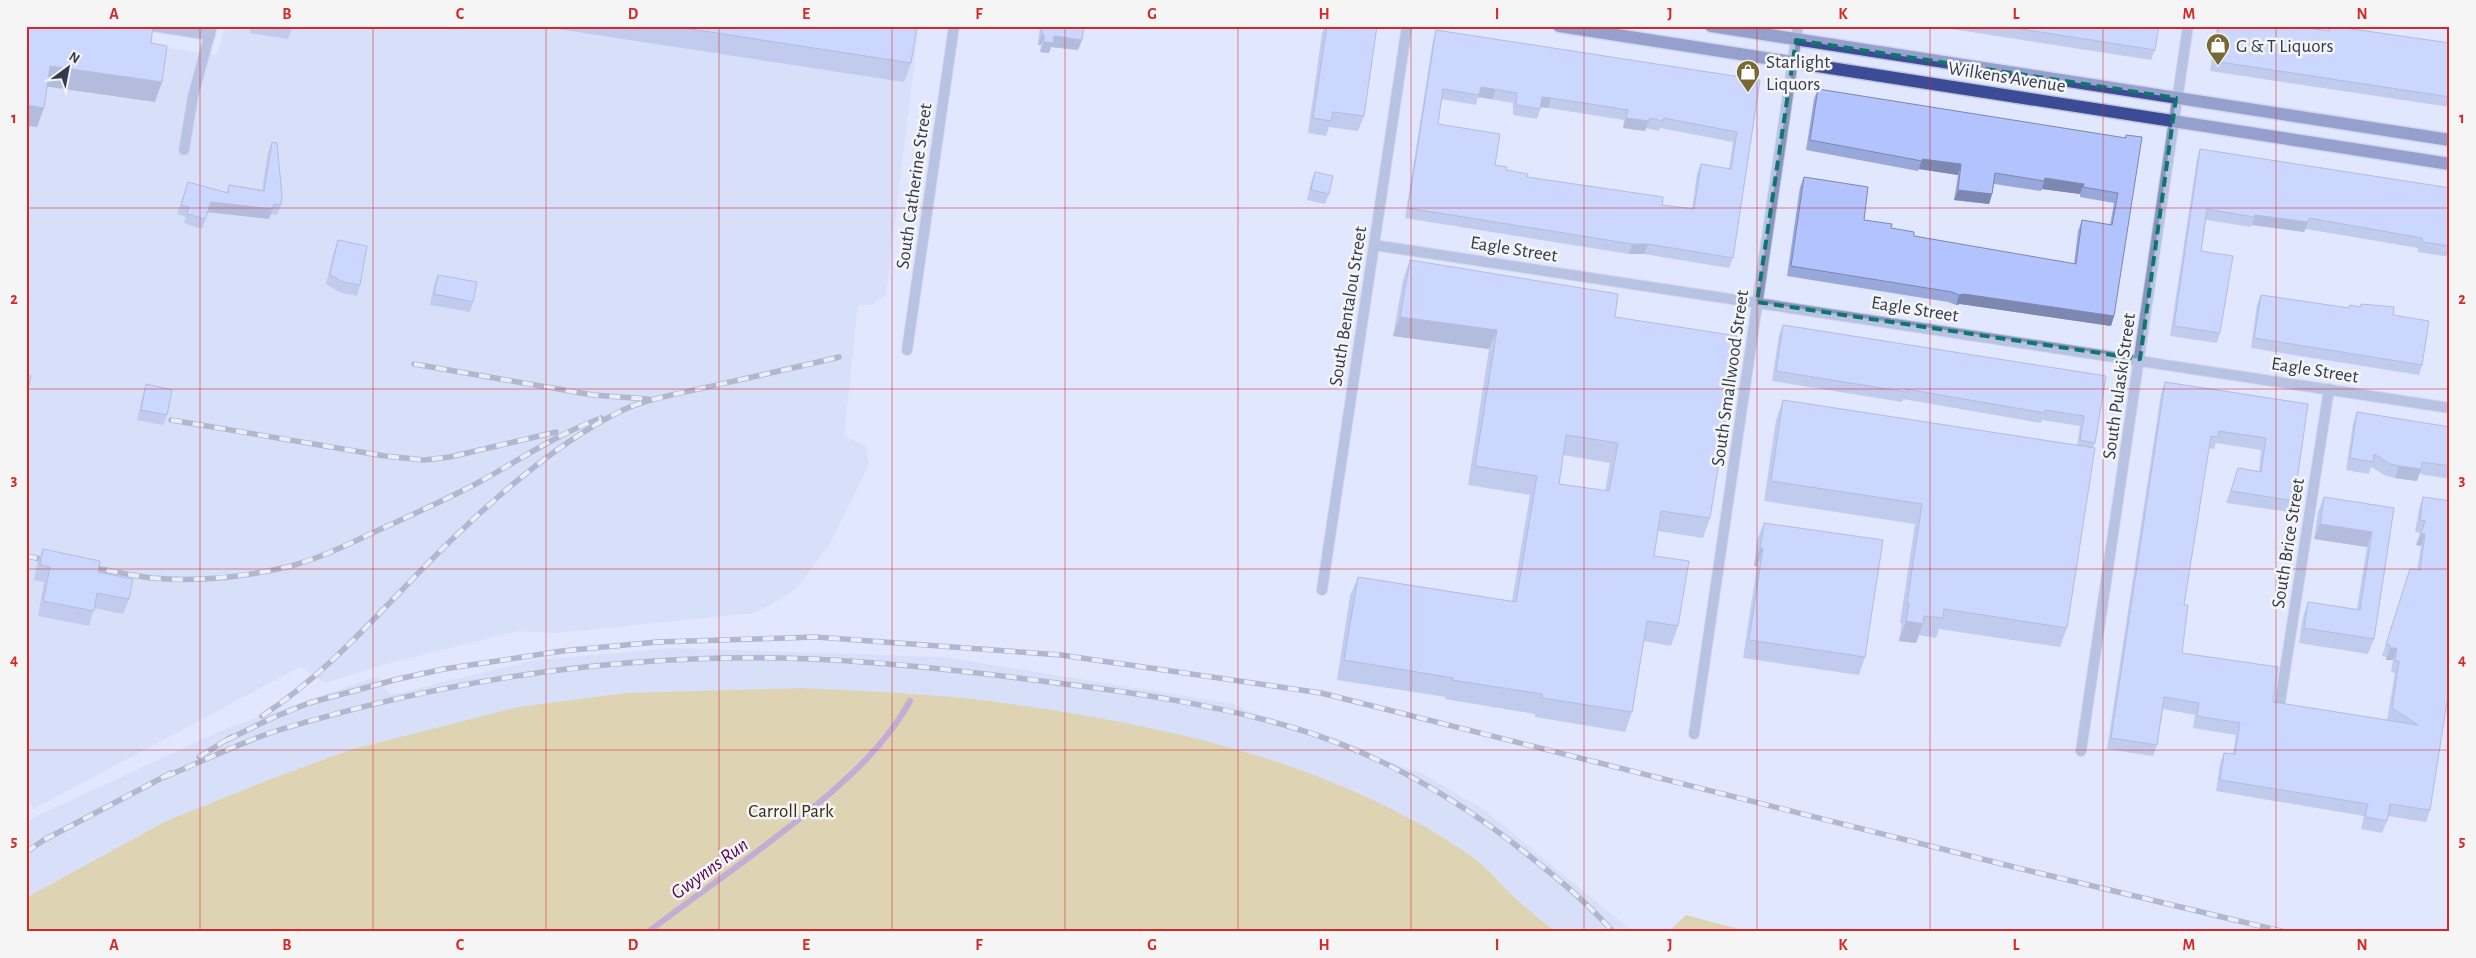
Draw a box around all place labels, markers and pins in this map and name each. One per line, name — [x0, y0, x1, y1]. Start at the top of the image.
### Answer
shop icon: G & T Liquors — [2205, 32, 2231, 66]
place label: G & T Liquors — [2236, 37, 2333, 56]
place label: Starlight Liquors — [1766, 53, 1830, 94]
shop icon: Starlight Liquors — [1735, 59, 1761, 93]

